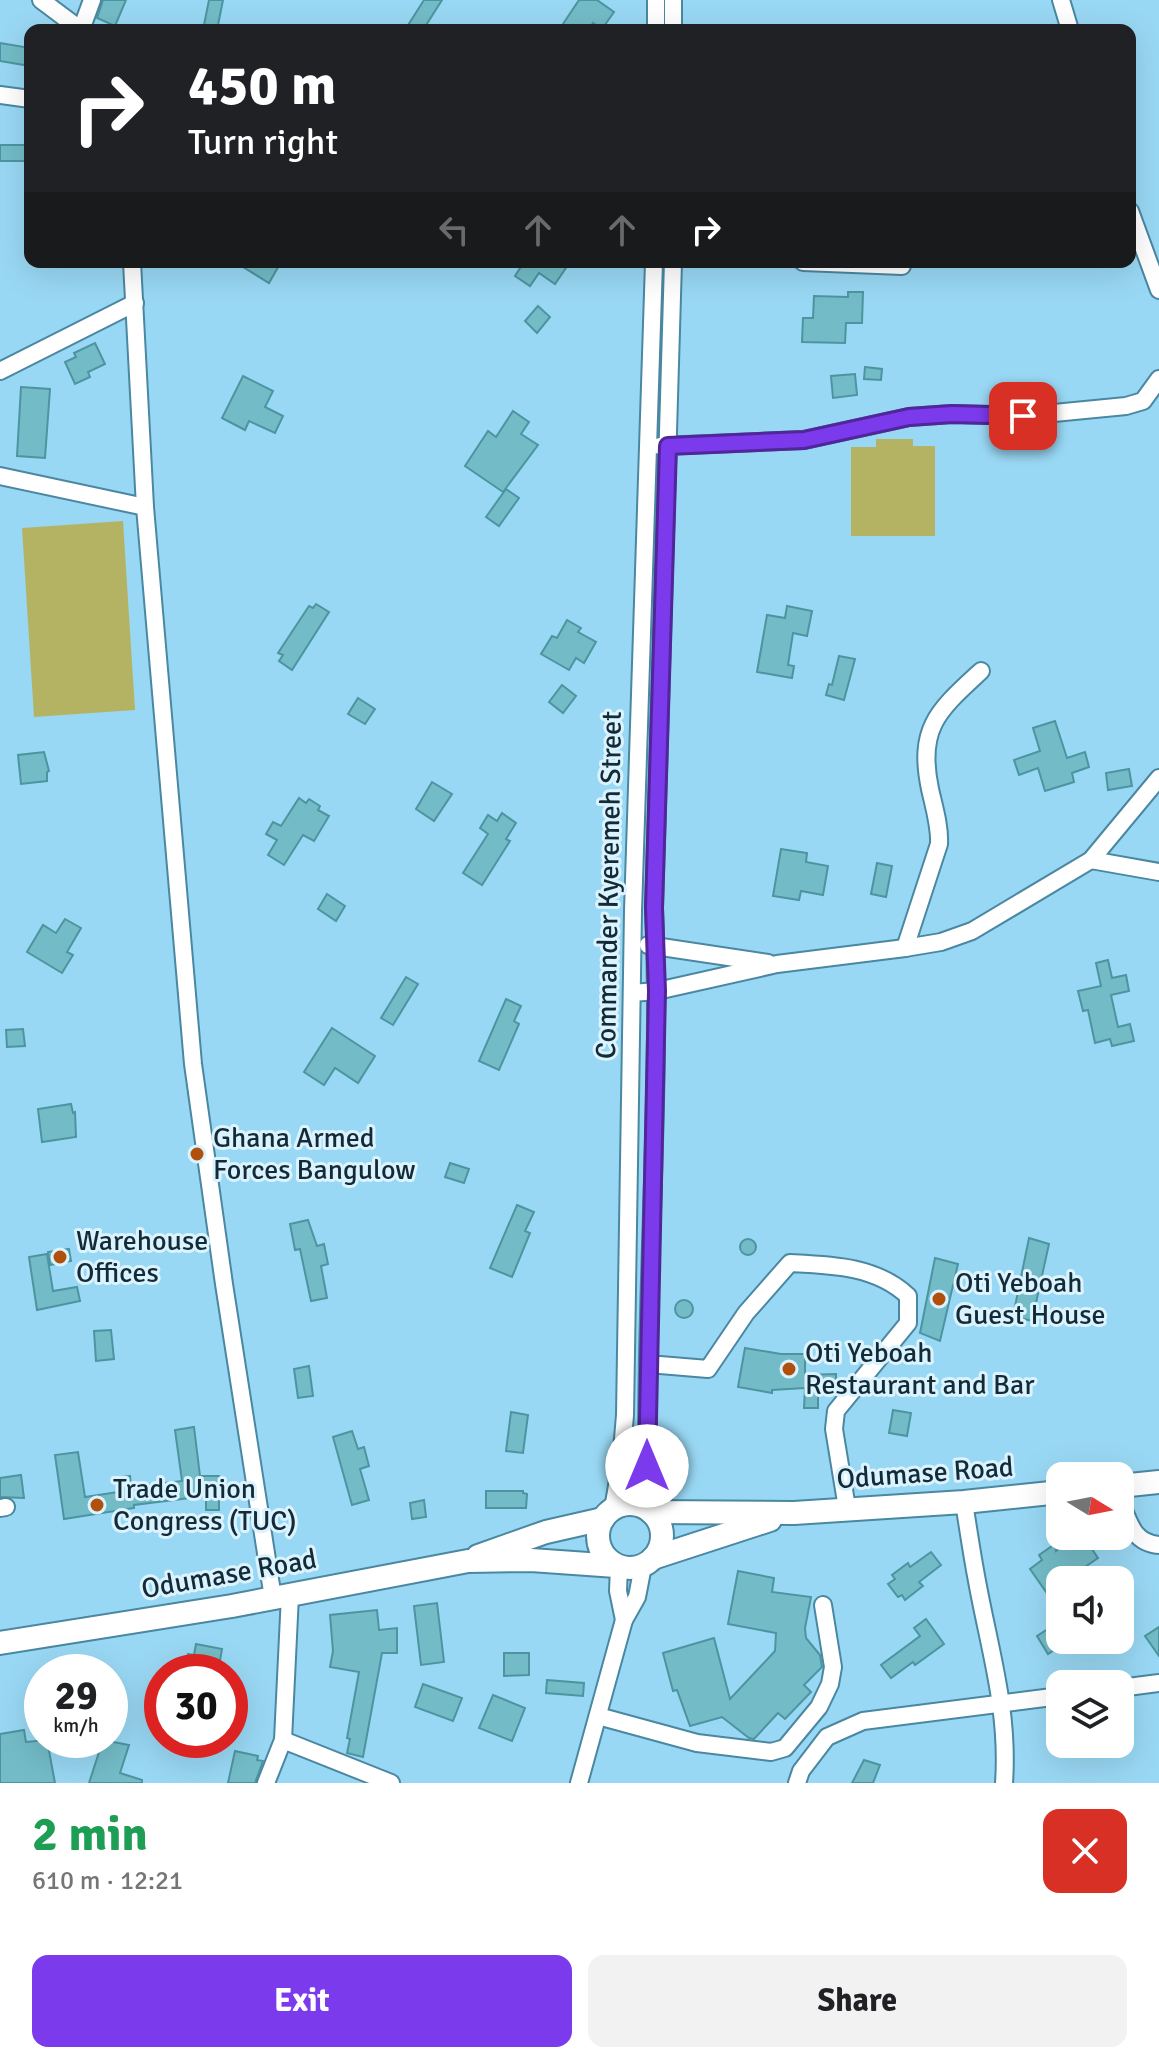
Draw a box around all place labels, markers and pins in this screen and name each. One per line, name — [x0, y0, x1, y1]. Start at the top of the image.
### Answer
pin — [989, 382, 1057, 450]
place label: Ghana Armed Forces Bangulow — [213, 1121, 416, 1187]
marker: Ghana Armed Forces Bangulow — [188, 1145, 206, 1163]
place label: Warehouse Offices — [76, 1224, 208, 1290]
marker: Warehouse Offices — [51, 1248, 69, 1266]
place label: Oti Yeboah Guest House — [955, 1266, 1106, 1332]
marker: Oti Yeboah Guest House — [930, 1290, 948, 1308]
place label: Oti Yeboah Restaurant and Bar — [805, 1336, 1035, 1402]
marker: Oti Yeboah Restaurant and Bar — [780, 1360, 798, 1378]
place label: Trade Union Congress (TUC) — [113, 1472, 297, 1538]
marker: Trade Union Congress (TUC) — [88, 1496, 106, 1514]

